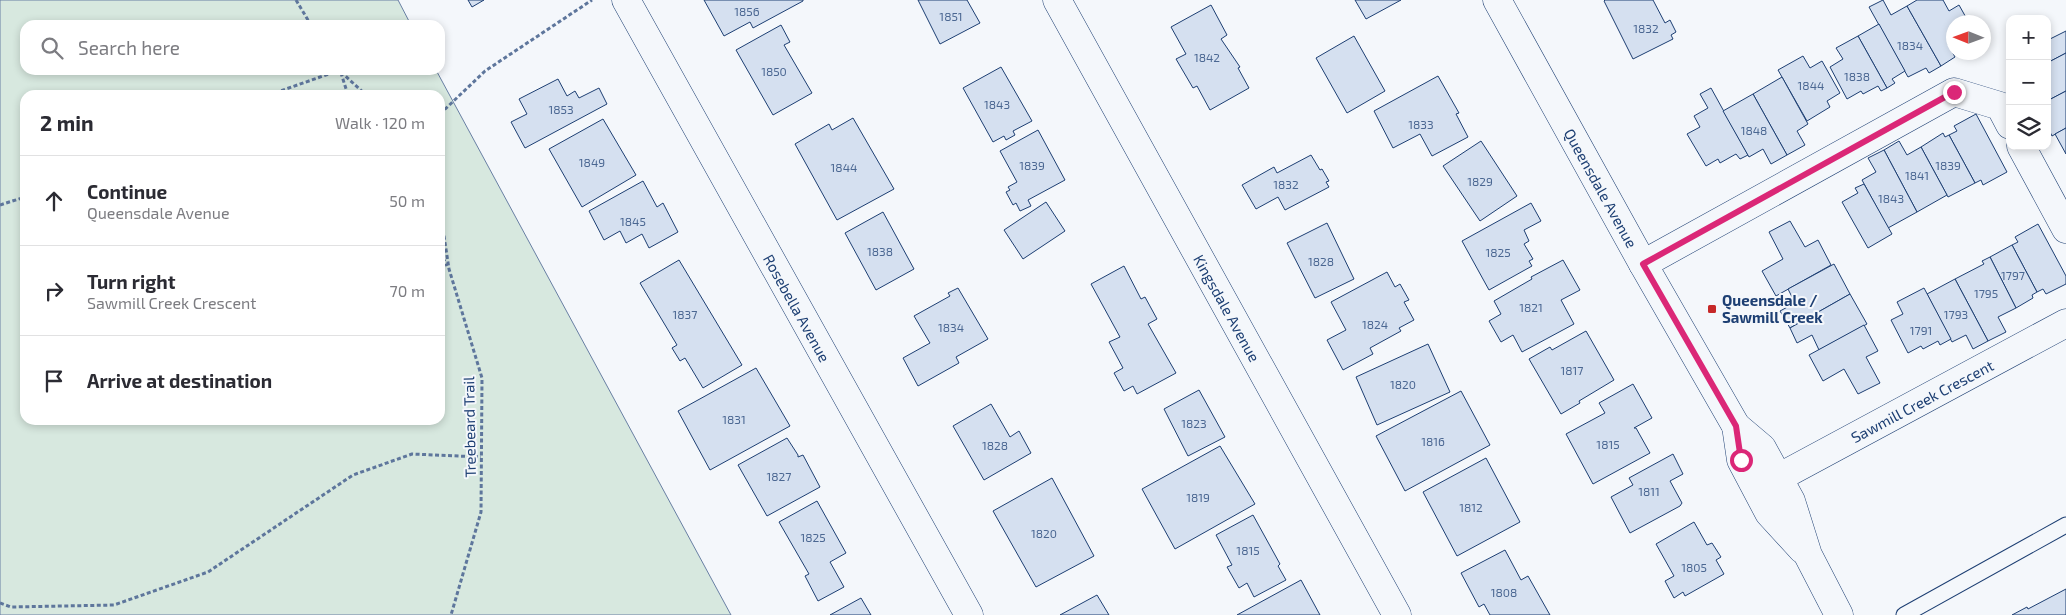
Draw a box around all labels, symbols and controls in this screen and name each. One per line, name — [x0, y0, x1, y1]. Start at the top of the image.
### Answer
house number: 1856 — [734, 4, 760, 18]
house number: 1851 — [939, 9, 963, 23]
north arrow — [1946, 15, 1991, 60]
map controls — [2006, 15, 2051, 150]
button: + — [2006, 15, 2051, 60]
search box — [20, 20, 445, 75]
house number: 1832 — [1633, 21, 1659, 35]
icon: search — [38, 34, 66, 62]
text: Search here — [78, 36, 180, 59]
house number: 1834 — [1897, 38, 1923, 52]
house number: 1842 — [1194, 50, 1220, 64]
button: − — [2006, 60, 2051, 105]
house number: 1850 — [761, 64, 787, 78]
house number: 1838 — [1844, 69, 1870, 83]
house number: 1844 — [1798, 78, 1824, 92]
route end — [1943, 81, 1966, 104]
house number: 1843 — [984, 97, 1010, 111]
house number: 1853 — [548, 102, 574, 116]
button: layers — [2006, 105, 2051, 150]
text: 2 min — [40, 110, 94, 135]
text: Walk · 120 m — [335, 113, 425, 132]
house number: 1833 — [1408, 117, 1434, 131]
house number: 1848 — [1741, 123, 1767, 137]
street label: Queensdale Avenue — [1560, 125, 1641, 251]
house number: 1849 — [579, 155, 605, 169]
house number: 1839 — [1019, 158, 1045, 172]
house number: 1839 — [1935, 158, 1961, 172]
house number: 1844 — [831, 160, 857, 174]
house number: 1841 — [1905, 168, 1929, 182]
house number: 1829 — [1467, 174, 1493, 188]
house number: 1832 — [1273, 177, 1299, 191]
text: Continue — [87, 180, 167, 203]
icon: ahead — [40, 187, 68, 215]
text: 50 m — [389, 191, 425, 210]
house number: 1843 — [1878, 191, 1904, 205]
text: Queensdale Avenue — [87, 203, 230, 222]
house number: 1845 — [620, 214, 646, 228]
house number: 1838 — [867, 244, 893, 258]
house number: 1825 — [1485, 245, 1511, 259]
street label: Rosebella Avenue — [760, 251, 834, 365]
street label: Kingsdale Avenue — [1190, 251, 1264, 365]
house number: 1828 — [1308, 254, 1334, 268]
house number: 1797 — [2001, 268, 2025, 282]
text: Turn right — [87, 270, 175, 293]
icon: right — [40, 277, 68, 305]
text: 70 m — [390, 281, 425, 300]
house number: 1795 — [1974, 286, 1998, 300]
place label: Queensdale / Sawmill Creek — [1722, 291, 1823, 326]
text: Sawmill Creek Crescent — [87, 293, 256, 312]
house number: 1821 — [1519, 300, 1543, 314]
marker: Queensdale / Sawmill Creek — [1706, 303, 1718, 315]
house number: 1837 — [673, 307, 697, 321]
house number: 1793 — [1944, 307, 1968, 321]
house number: 1824 — [1362, 317, 1388, 331]
house number: 1834 — [938, 320, 964, 334]
house number: 1791 — [1910, 323, 1932, 337]
street label: Sawmill Creek Crescent — [1848, 356, 1997, 446]
house number: 1817 — [1561, 363, 1583, 377]
icon: arrive — [40, 367, 68, 395]
text: Arrive at destination — [87, 369, 272, 392]
street label: Treebeard Trail — [459, 376, 479, 478]
house number: 1820 — [1390, 377, 1416, 391]
house number: 1831 — [722, 412, 746, 426]
house number: 1823 — [1181, 416, 1207, 430]
house number: 1816 — [1421, 434, 1445, 448]
house number: 1815 — [1596, 437, 1620, 451]
house number: 1828 — [982, 438, 1008, 452]
route start — [1730, 449, 1753, 472]
house number: 1827 — [767, 469, 791, 483]
house number: 1811 — [1638, 484, 1660, 498]
house number: 1819 — [1186, 490, 1210, 504]
house number: 1812 — [1459, 500, 1483, 514]
house number: 1820 — [1031, 526, 1057, 540]
house number: 1825 — [800, 530, 826, 544]
house number: 1815 — [1236, 543, 1260, 557]
house number: 1805 — [1681, 560, 1707, 574]
house number: 1808 — [1491, 585, 1517, 599]

